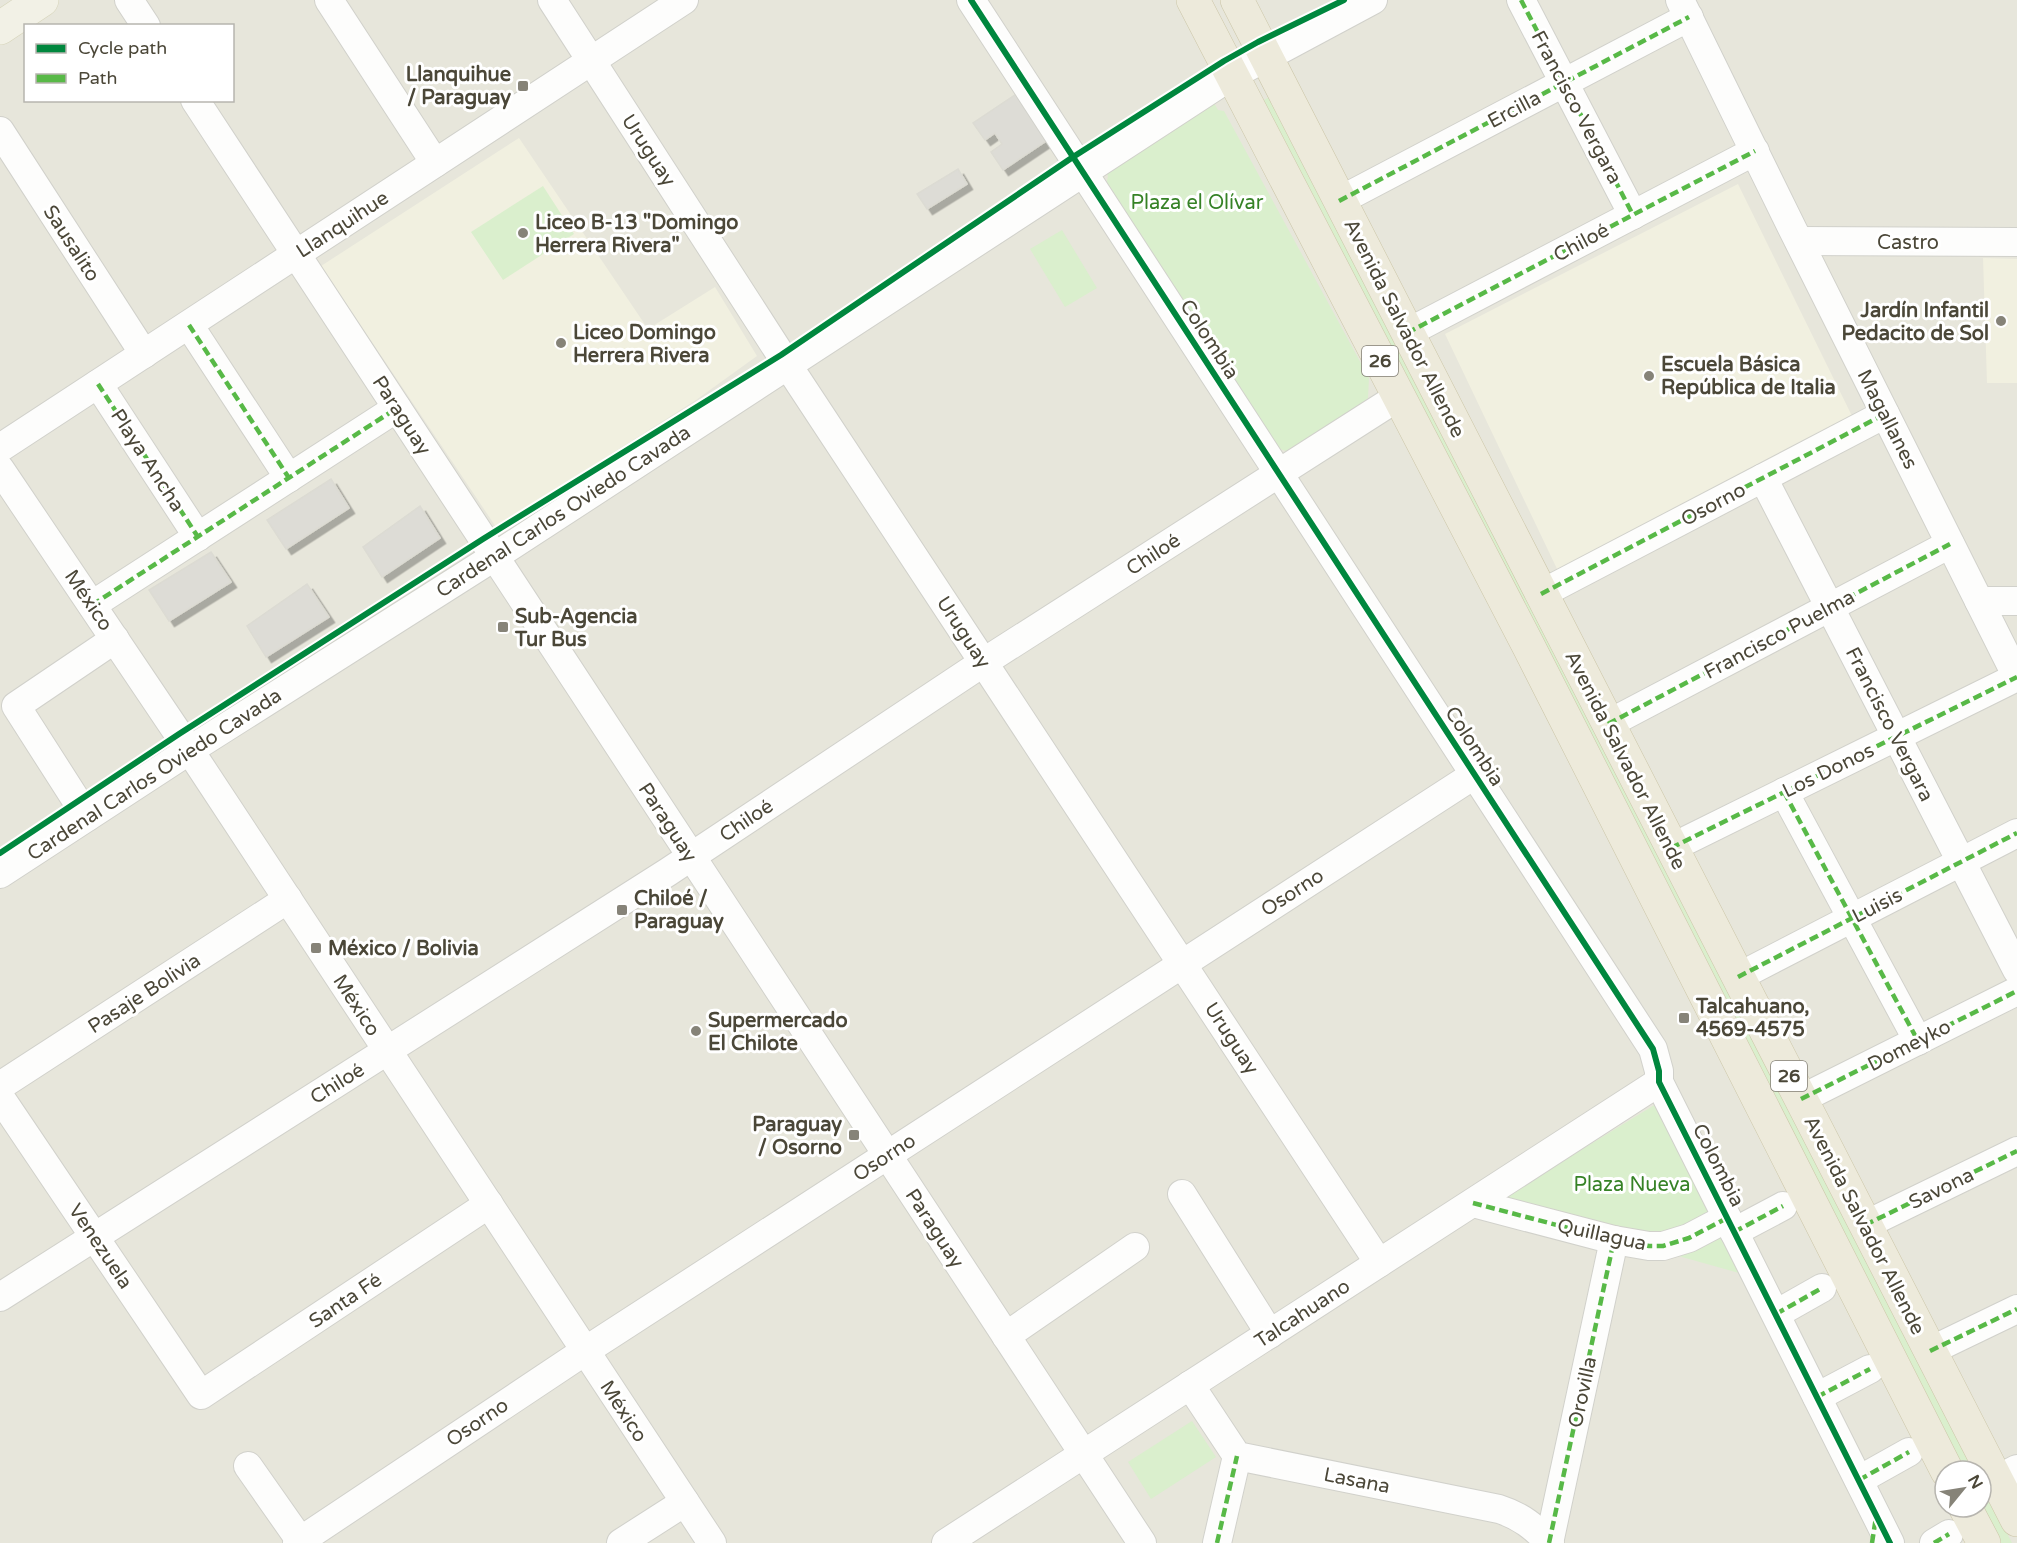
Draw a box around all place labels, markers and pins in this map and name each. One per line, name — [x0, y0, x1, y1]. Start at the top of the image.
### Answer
place label: Llanquihue / Paraguay — [406, 63, 511, 110]
marker: Llanquihue / Paraguay — [516, 79, 530, 93]
place label: Liceo B-13 "Domingo Herrera Rivera" — [535, 211, 738, 258]
marker: Liceo B-13 "Domingo Herrera Rivera" — [516, 226, 530, 240]
place label: Jardín Infantil Pedacito de Sol — [1842, 299, 1989, 346]
marker: Jardín Infantil Pedacito de Sol — [1994, 314, 2008, 328]
place label: Liceo Domingo Herrera Rivera — [573, 321, 716, 368]
marker: Liceo Domingo Herrera Rivera — [554, 336, 568, 350]
place label: Escuela Básica República de Italia — [1661, 353, 1836, 400]
marker: Escuela Básica República de Italia — [1642, 369, 1656, 383]
place label: Sub-Agencia Tur Bus — [514, 605, 638, 652]
marker: Sub-Agencia Tur Bus — [496, 620, 510, 634]
place label: Chiloé / Paraguay — [634, 887, 724, 934]
marker: Chiloé / Paraguay — [615, 903, 629, 917]
place label: México / Bolivia — [328, 937, 479, 961]
marker: México / Bolivia — [309, 941, 323, 955]
place label: Talcahuano, 4569-4575 — [1695, 995, 1810, 1042]
place label: Supermercado El Chilote — [708, 1009, 848, 1056]
marker: Talcahuano, 4569-4575 — [1677, 1011, 1691, 1025]
marker: Supermercado El Chilote — [689, 1024, 703, 1038]
place label: Paraguay / Osorno — [752, 1113, 842, 1160]
marker: Paraguay / Osorno — [847, 1128, 861, 1142]

